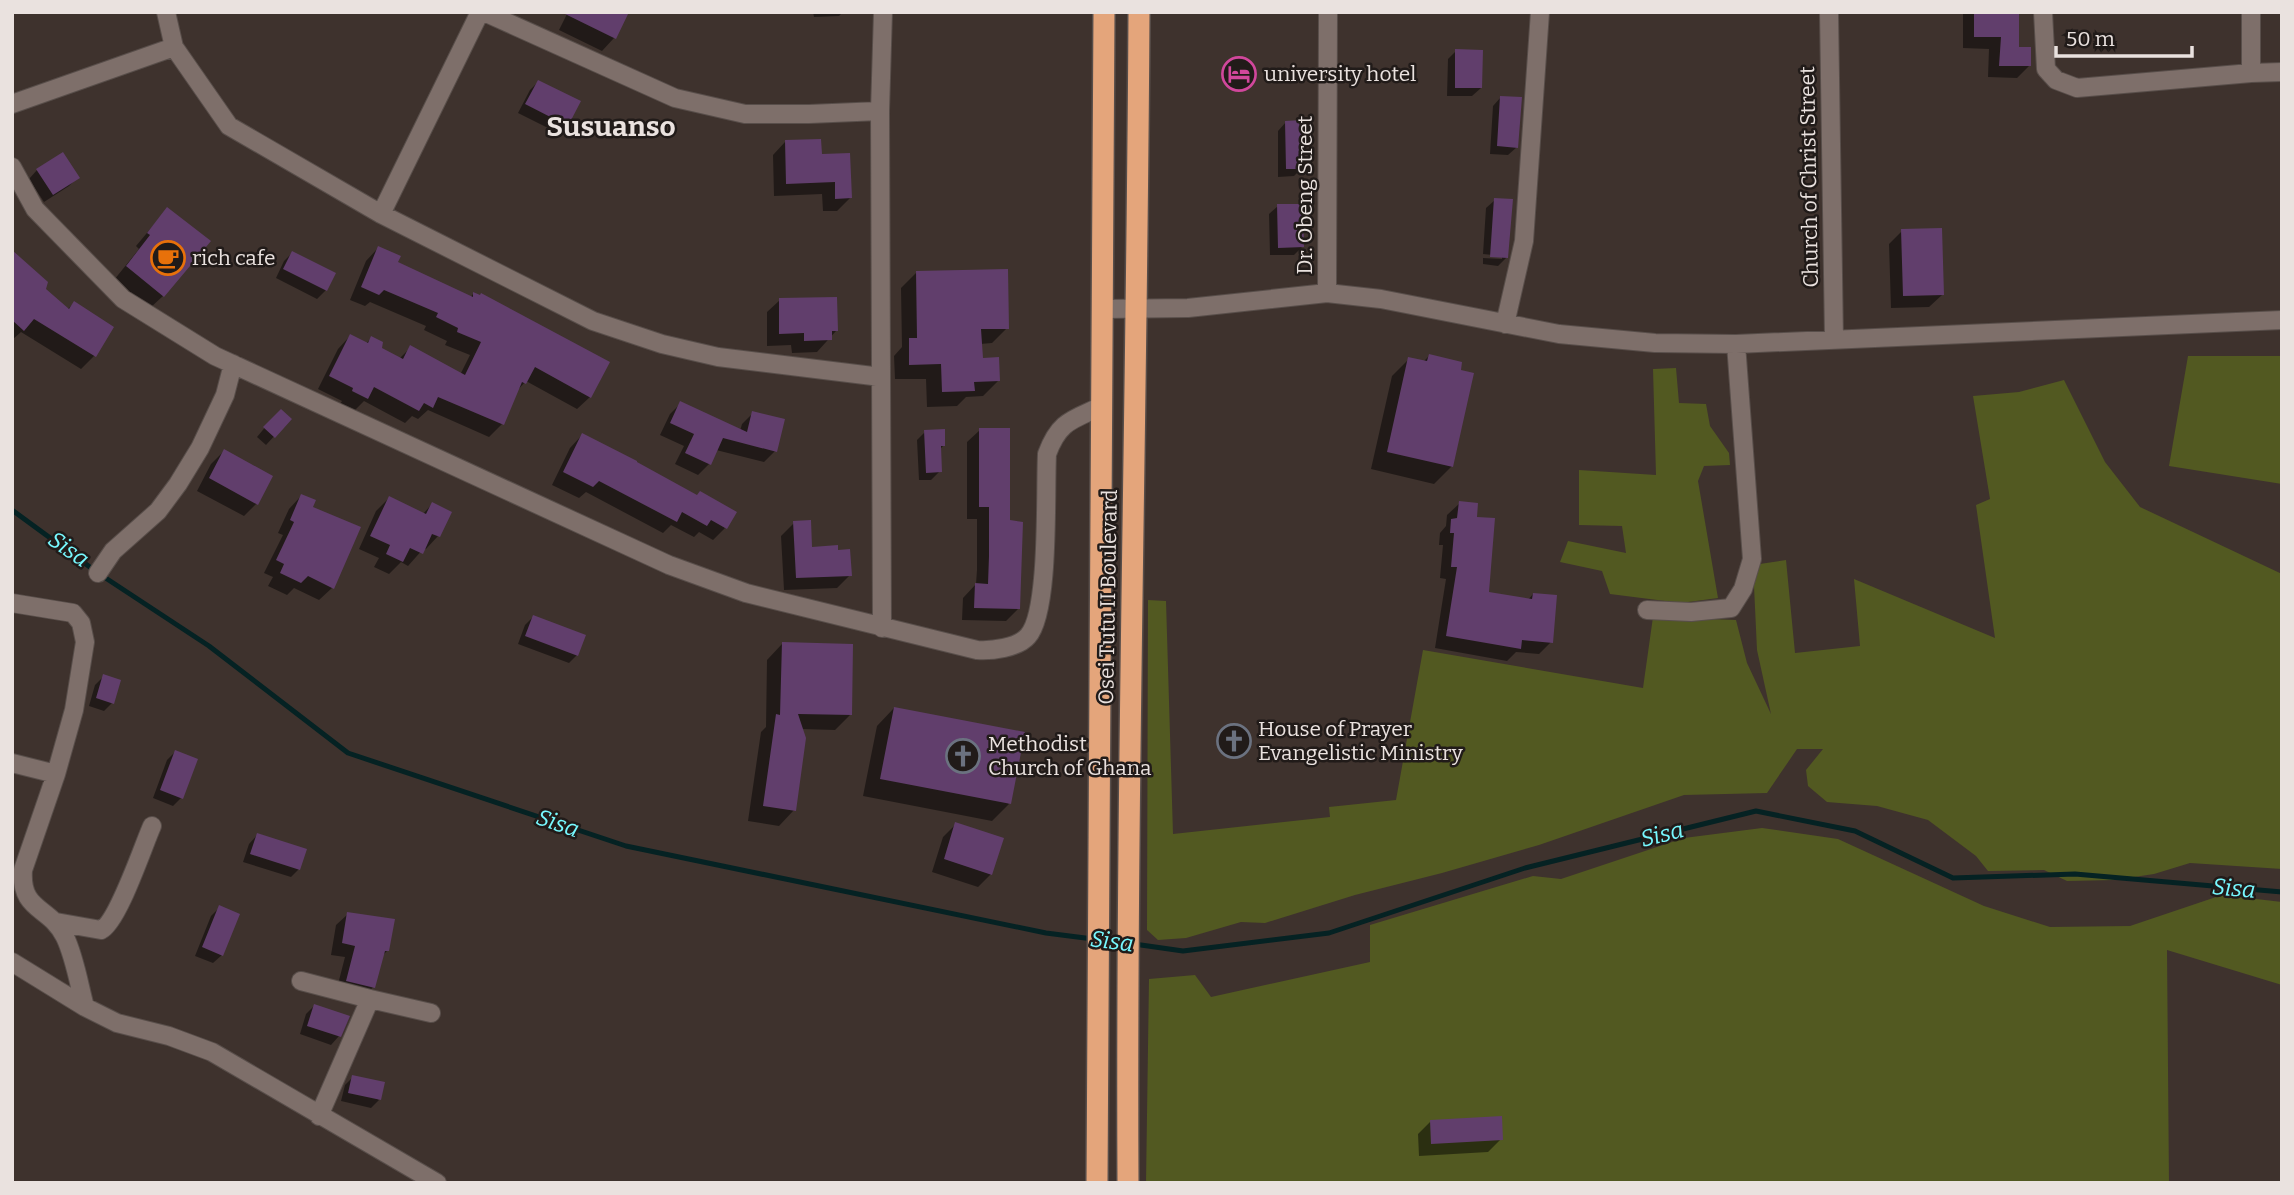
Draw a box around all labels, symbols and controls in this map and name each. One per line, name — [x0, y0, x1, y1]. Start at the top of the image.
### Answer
scale bar — [2056, 14, 2192, 58]
text: 50 m — [2066, 26, 2115, 52]
hotel icon: university hotel — [1220, 55, 1258, 93]
place label: university hotel — [1264, 61, 1416, 87]
street label: Church of Christ Street — [1794, 66, 1824, 288]
district label: Susuanso — [546, 110, 676, 143]
street label: Dr. Obeng Street — [1292, 115, 1318, 274]
cafe icon: rich cafe — [149, 239, 187, 277]
place label: rich cafe — [192, 245, 275, 271]
street label: Osei Tutu II Boulevard — [1093, 489, 1123, 705]
water label: Sisa — [43, 525, 95, 573]
place label: House of Prayer Evangelistic Ministry — [1258, 716, 1464, 766]
church icon: House of Prayer Evangelistic Ministry — [1215, 722, 1253, 760]
place label: Methodist Church of Ghana — [988, 731, 1152, 781]
church icon: Methodist Church of Ghana — [944, 737, 982, 775]
water label: Sisa — [533, 803, 583, 843]
water label: Sisa — [1637, 815, 1687, 853]
water label: Sisa — [2211, 872, 2257, 904]
water label: Sisa — [1089, 924, 1135, 958]

